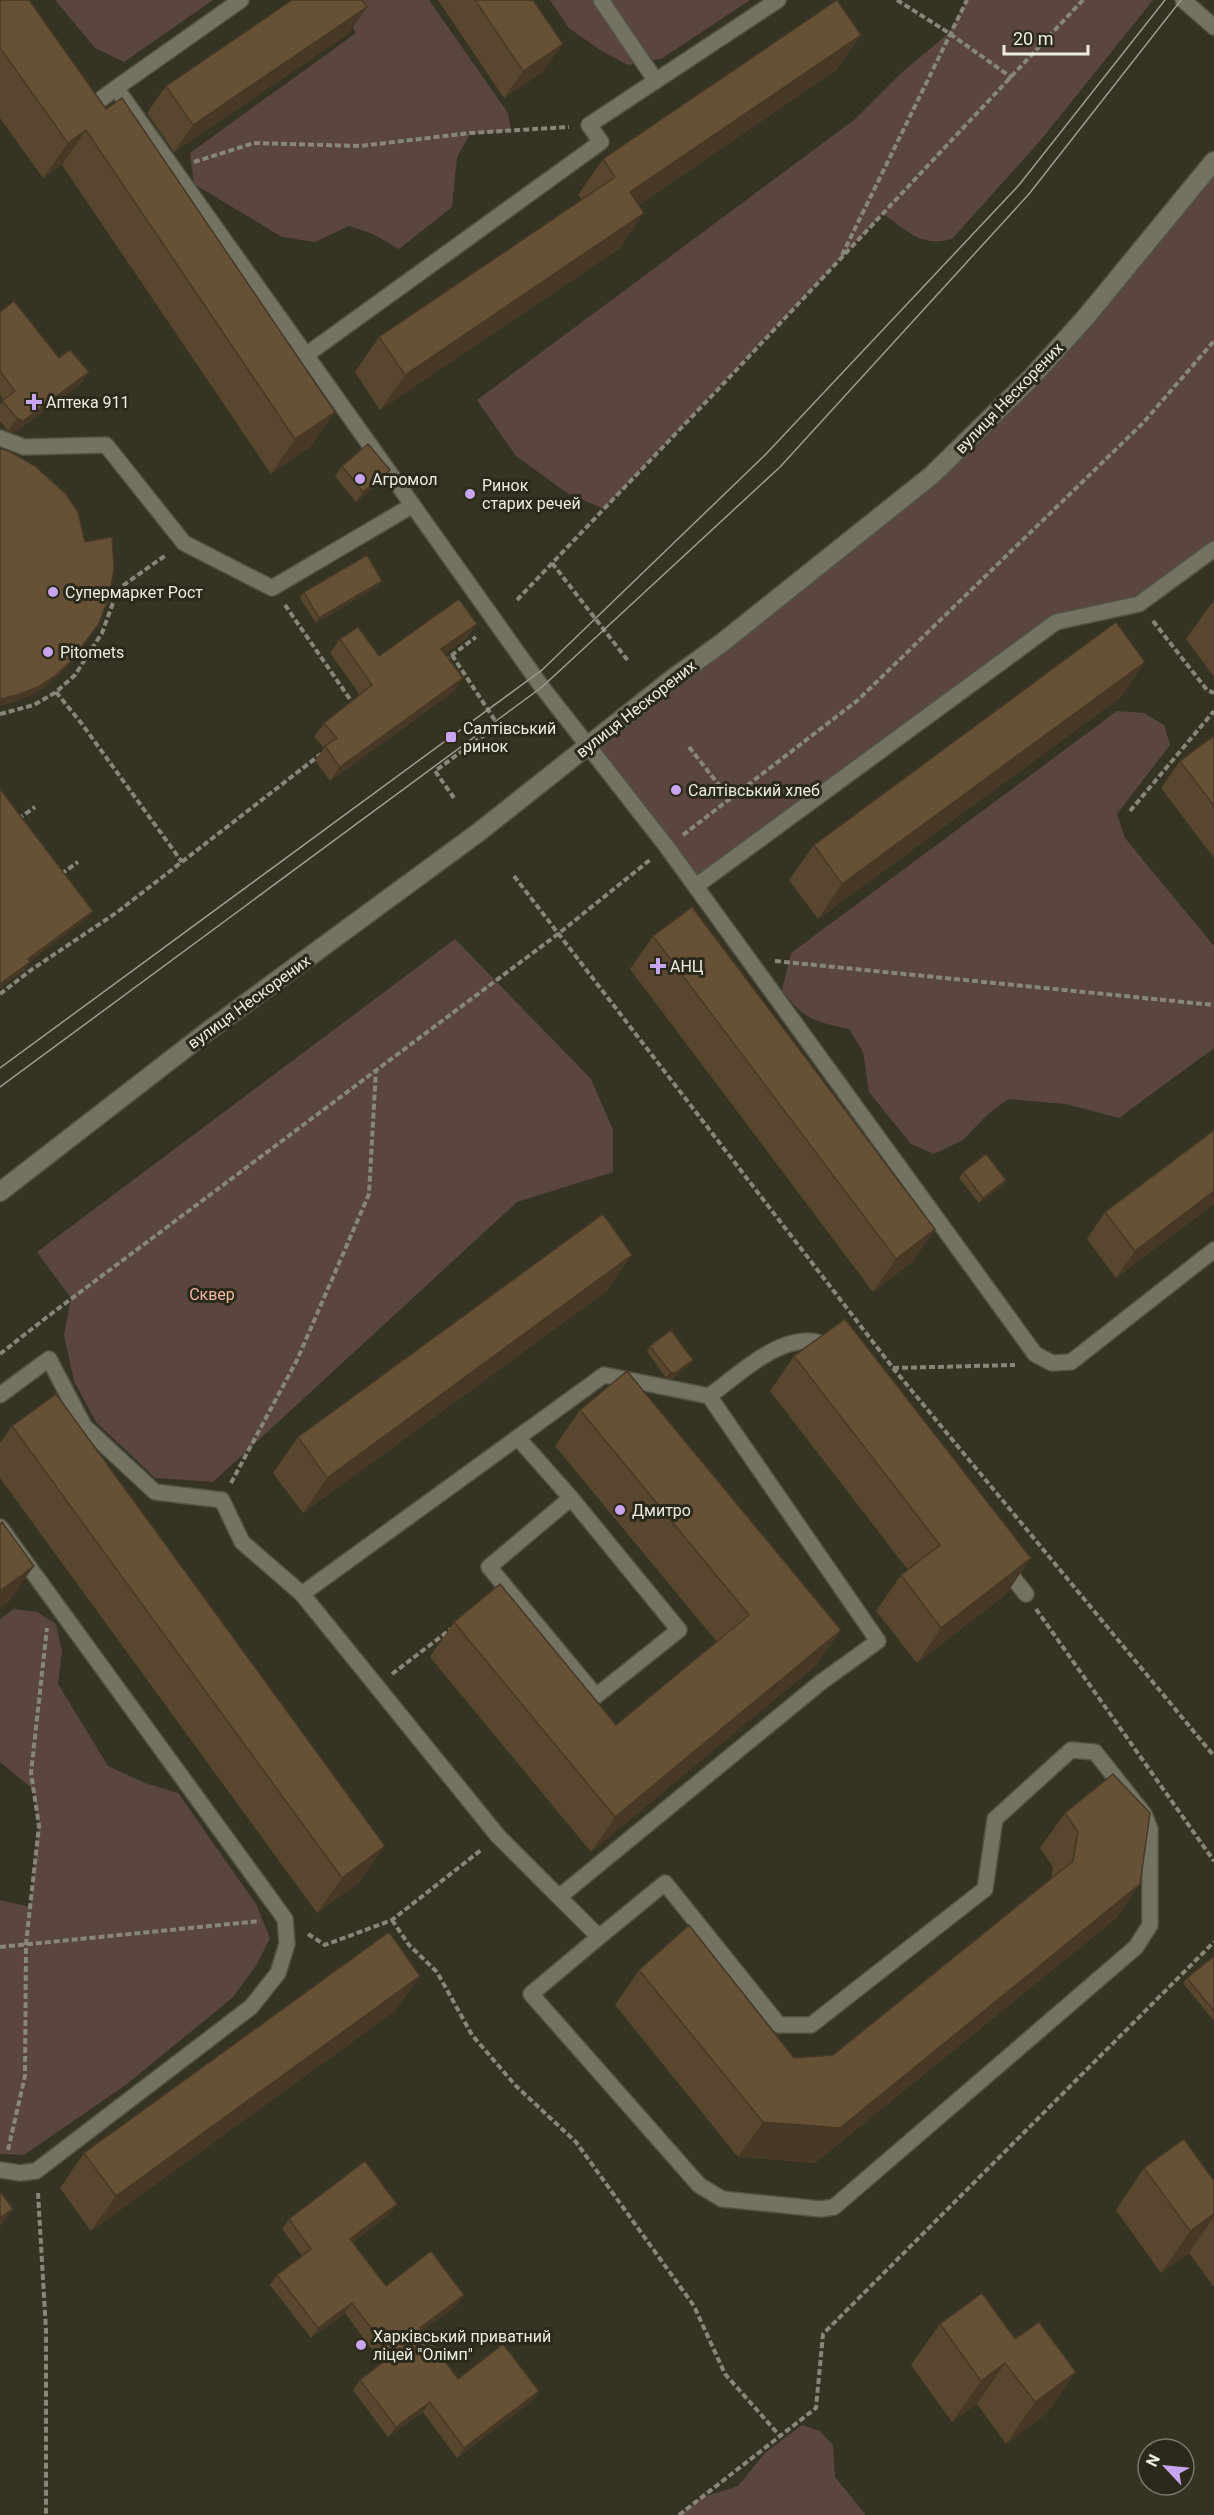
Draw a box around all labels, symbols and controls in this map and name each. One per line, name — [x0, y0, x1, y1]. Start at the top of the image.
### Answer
scale bar — [1004, 18, 1088, 56]
text: 20 m — [1013, 28, 1053, 49]
street label: вулиця Нескорених — [951, 339, 1067, 457]
place label: Аптека 911 — [46, 393, 130, 412]
marker: Аптека 911 — [27, 395, 41, 409]
place label: Агромол — [372, 470, 437, 489]
marker: Агромол — [353, 472, 367, 486]
place label: Ринок старих речей — [482, 476, 581, 513]
marker: Ринок старих речей — [463, 487, 477, 501]
place label: Супермаркет Рост — [65, 583, 203, 602]
marker: Супермаркет Рост — [46, 585, 60, 599]
place label: Pitomets — [60, 643, 124, 662]
marker: Pitomets — [41, 645, 55, 659]
street label: вулиця Нескорених — [572, 656, 700, 762]
place label: Салтівський ринок — [463, 719, 556, 756]
marker: Салтівський ринок — [444, 730, 458, 744]
place label: Салтівський хлеб — [688, 781, 820, 800]
marker: Салтівський хлеб — [669, 783, 683, 797]
street label: вулиця Нескорених — [184, 951, 314, 1053]
place label: АНЦ — [670, 957, 704, 976]
marker: АНЦ — [651, 959, 665, 973]
park label: Сквер — [189, 1285, 235, 1304]
place label: Дмитро — [632, 1501, 691, 1520]
marker: Дмитро — [613, 1503, 627, 1517]
place label: Харківський приватний ліцей "Олімп" — [373, 2327, 551, 2364]
marker: Харківський приватний ліцей "Олімп" — [354, 2338, 368, 2352]
north arrow — [1136, 2437, 1196, 2497]
text: N — [1142, 2451, 1164, 2470]

